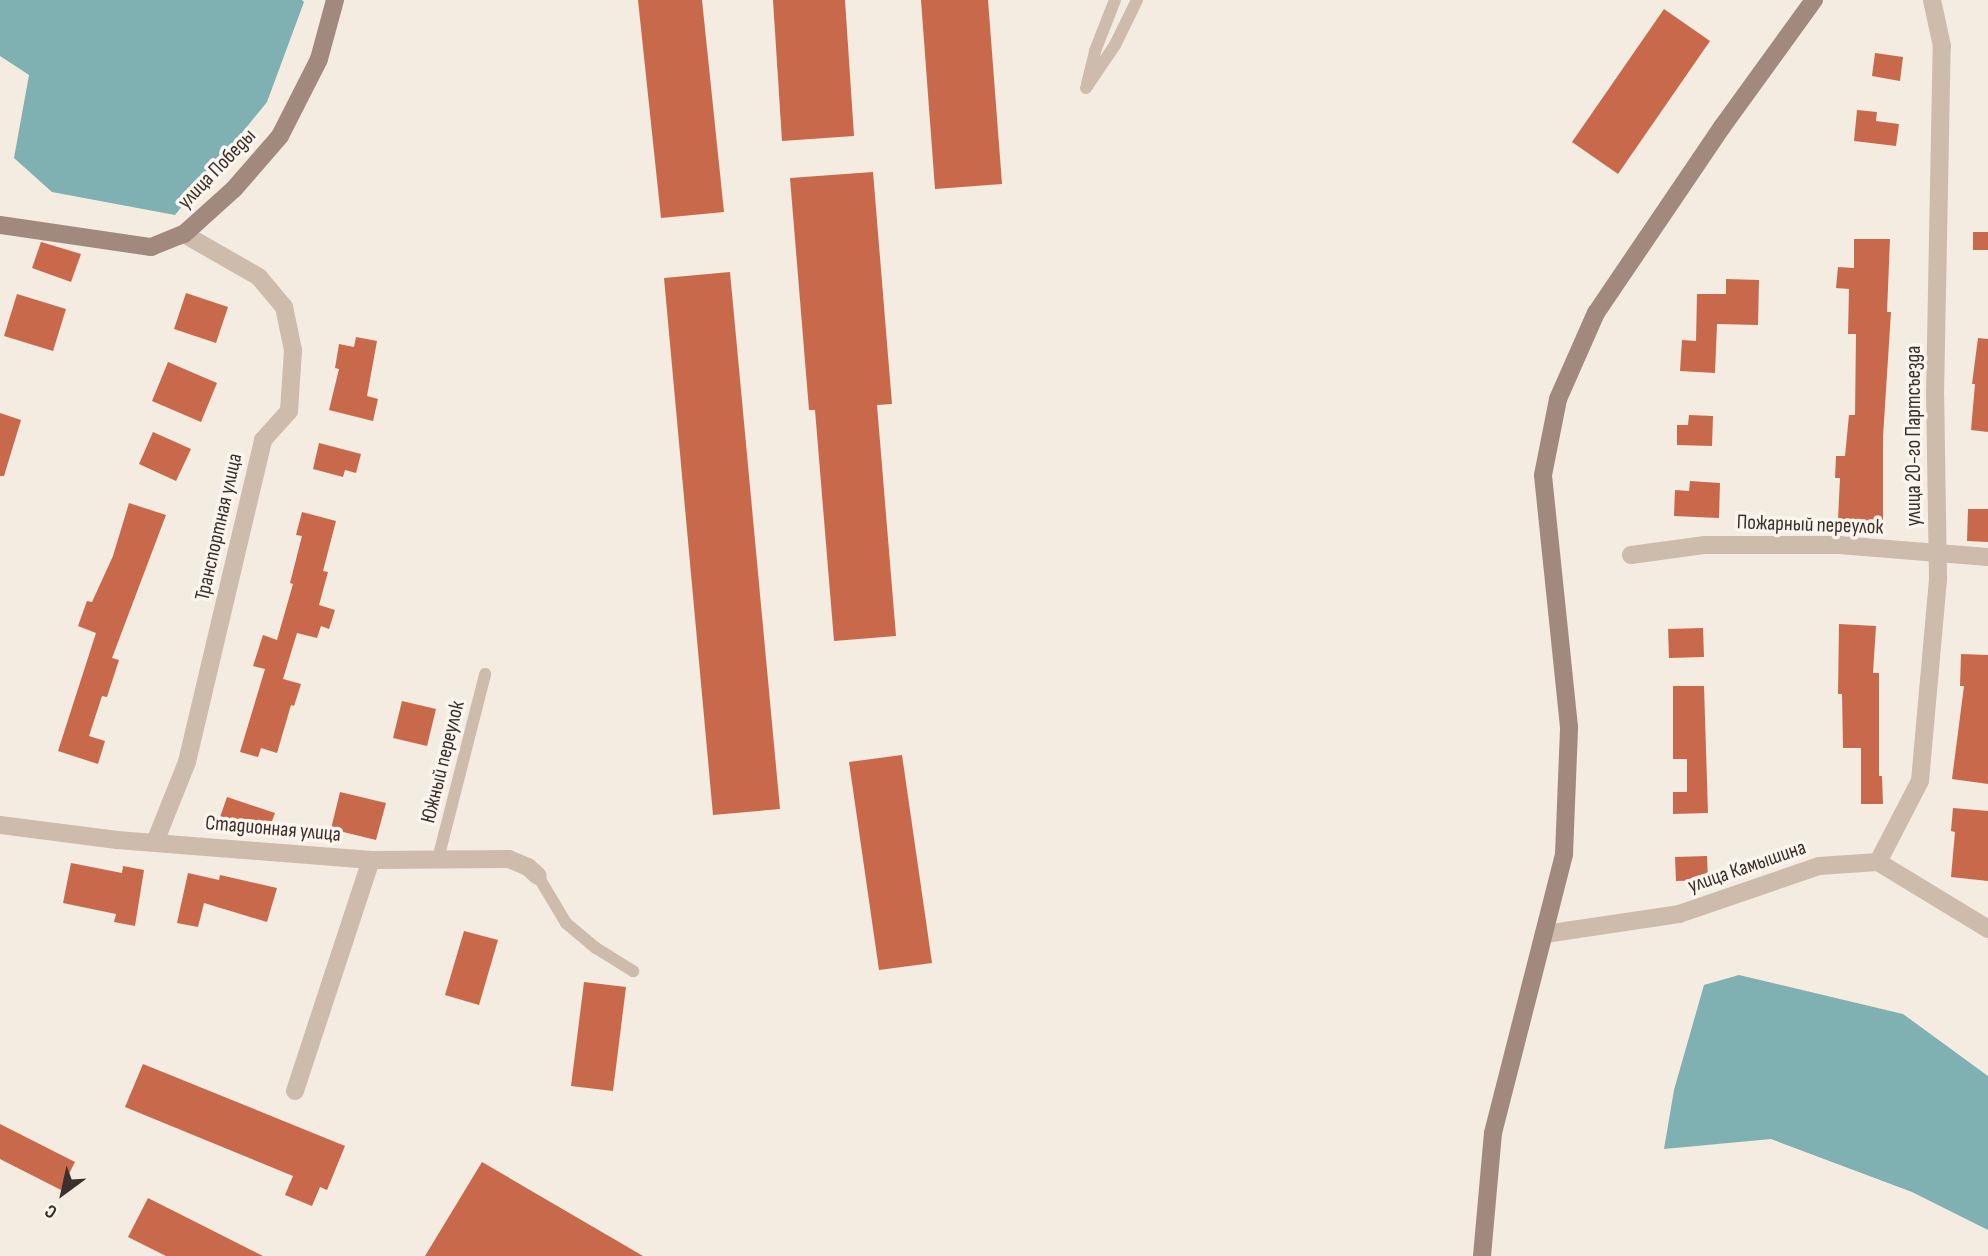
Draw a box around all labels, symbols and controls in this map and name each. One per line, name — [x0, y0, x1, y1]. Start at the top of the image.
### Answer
street label: улица Победы — [173, 124, 261, 214]
street label: улица 20-го Партсъезда — [1901, 346, 1927, 526]
street label: Транспортная улица — [190, 451, 248, 603]
street label: Пожарный переулок — [1736, 510, 1884, 540]
street label: Южный переулок — [416, 698, 470, 826]
street label: Стадионная улица — [204, 811, 342, 847]
street label: улица Камышина — [1685, 835, 1809, 899]
north arrow — [28, 1158, 98, 1228]
text: С — [41, 1199, 62, 1223]

